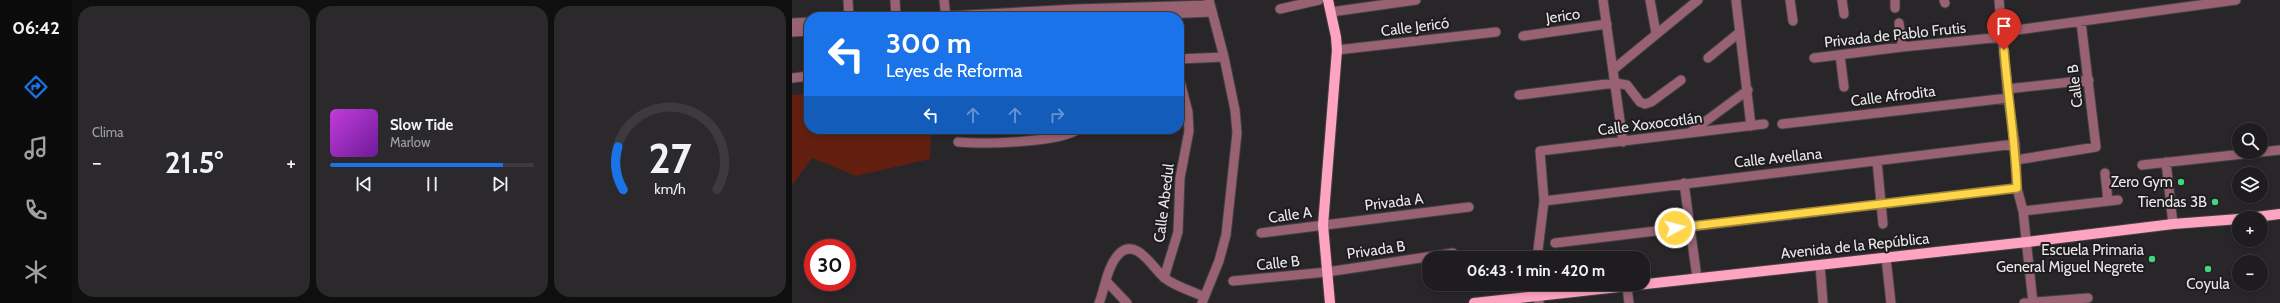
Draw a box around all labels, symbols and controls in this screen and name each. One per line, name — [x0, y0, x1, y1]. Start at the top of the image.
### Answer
street label: Jerico — [1544, 5, 1581, 27]
pin — [1987, 9, 2021, 50]
street label: Calle Jericó — [1380, 14, 1450, 40]
icon: arrive — [1993, 15, 2015, 37]
text: 06:42 — [12, 17, 60, 39]
street label: Privada de Pablo Frutis — [1823, 19, 1967, 51]
text: 300 m — [886, 26, 971, 60]
icon: left — [820, 28, 872, 80]
text: Leyes de Reforma — [886, 60, 1022, 82]
street label: Calle B — [2063, 63, 2087, 109]
icon: directions — [22, 73, 50, 101]
street label: Calle Afrodita — [1850, 82, 1937, 110]
icon: left — [920, 104, 942, 126]
icon: ahead — [962, 104, 984, 126]
icon: ahead — [1004, 104, 1026, 126]
icon: right — [1046, 104, 1068, 126]
street label: Calle Xoxocotlán — [1597, 109, 1703, 139]
text: Slow Tide — [390, 116, 453, 134]
map controls — [2232, 123, 2268, 291]
button: search — [2232, 123, 2268, 159]
text: Clima — [92, 124, 123, 140]
text: 27 — [648, 132, 692, 182]
icon: music — [22, 134, 50, 162]
text: Marlow — [390, 134, 430, 150]
text: 21.5° — [165, 144, 223, 181]
street label: Calle Avellana — [1733, 144, 1823, 172]
text: − — [92, 149, 102, 176]
text: + — [286, 149, 296, 176]
street label: Calle Abedul — [1150, 162, 1178, 244]
button: layers — [2232, 167, 2268, 203]
icon: previous — [353, 173, 375, 195]
icon: pause — [421, 173, 443, 195]
icon: next — [489, 173, 511, 195]
place label: Zero Gym — [2111, 173, 2173, 191]
marker: Zero Gym — [2176, 177, 2186, 187]
text: km/h — [654, 179, 686, 197]
street label: Privada A — [1364, 189, 1425, 215]
place label: Tiendas 3B — [2138, 193, 2207, 211]
icon: phone — [22, 196, 50, 224]
marker: Tiendas 3B — [2210, 197, 2220, 207]
street label: Calle A — [1267, 203, 1314, 227]
position arrow — [1654, 207, 1696, 249]
button: + — [2232, 211, 2268, 247]
street label: Avenida de la República — [1780, 229, 1931, 263]
street label: Privada B — [1346, 237, 1406, 263]
speed limit sign: 30 — [804, 239, 856, 291]
place label: Escuela Primaria General Miguel Negrete — [1996, 241, 2145, 276]
street label: Calle B — [1255, 252, 1301, 274]
marker: Escuela Primaria General Miguel Negrete — [2147, 254, 2157, 264]
button: − — [2232, 255, 2268, 291]
icon: climate — [22, 258, 50, 286]
text: 06:43 · 1 min · 420 m — [1467, 262, 1605, 280]
marker: Coyula — [2203, 264, 2213, 274]
place label: Coyula — [2186, 275, 2230, 293]

